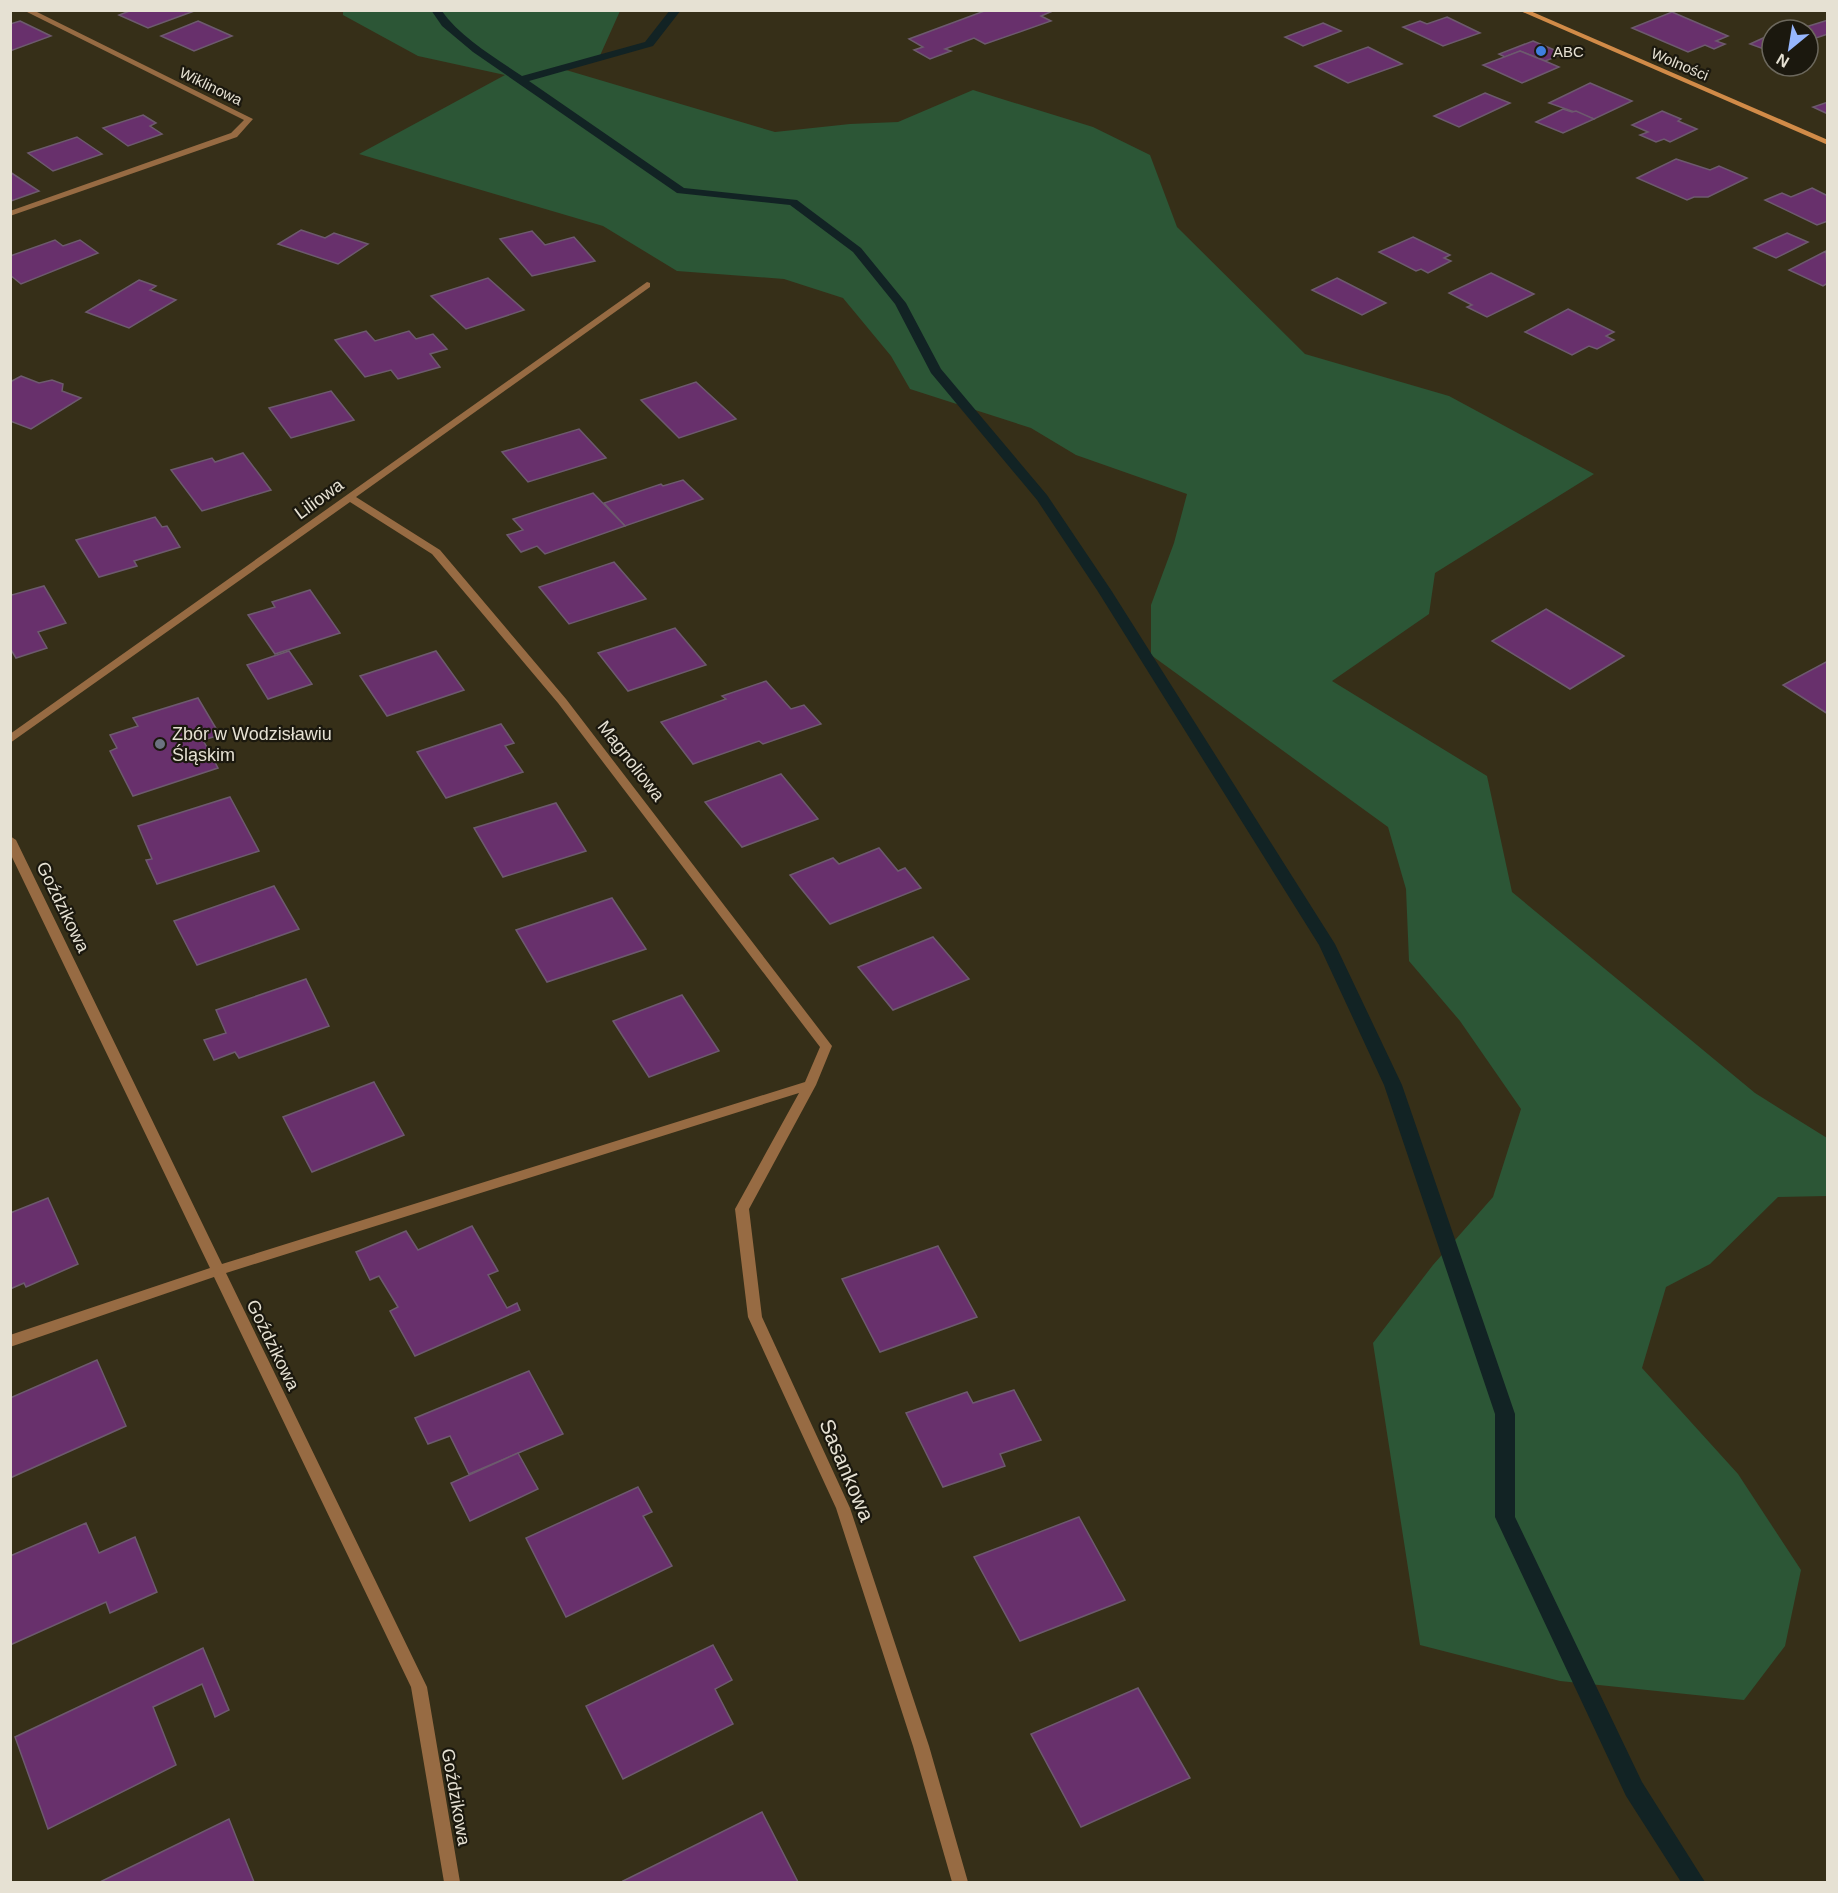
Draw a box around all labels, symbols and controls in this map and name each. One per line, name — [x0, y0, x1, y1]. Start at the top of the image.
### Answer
north arrow — [1760, 18, 1820, 78]
place label: ABC — [1553, 43, 1584, 60]
marker: ABC — [1534, 44, 1548, 58]
street label: Wolności — [1649, 44, 1711, 84]
text: N — [1773, 50, 1792, 71]
street label: Wiklinowa — [177, 64, 246, 109]
street label: Liliowa — [291, 474, 348, 523]
street label: Magnoliowa — [594, 717, 669, 806]
place label: Zbór w Wodzisławiu Śląskim — [172, 724, 332, 765]
marker: Zbór w Wodzisławiu Śląskim — [153, 737, 167, 751]
street label: Goździkowa — [33, 859, 94, 956]
street label: Goździkowa — [243, 1297, 304, 1394]
street label: Sasankowa — [815, 1416, 879, 1525]
street label: Goździkowa — [438, 1747, 475, 1848]

